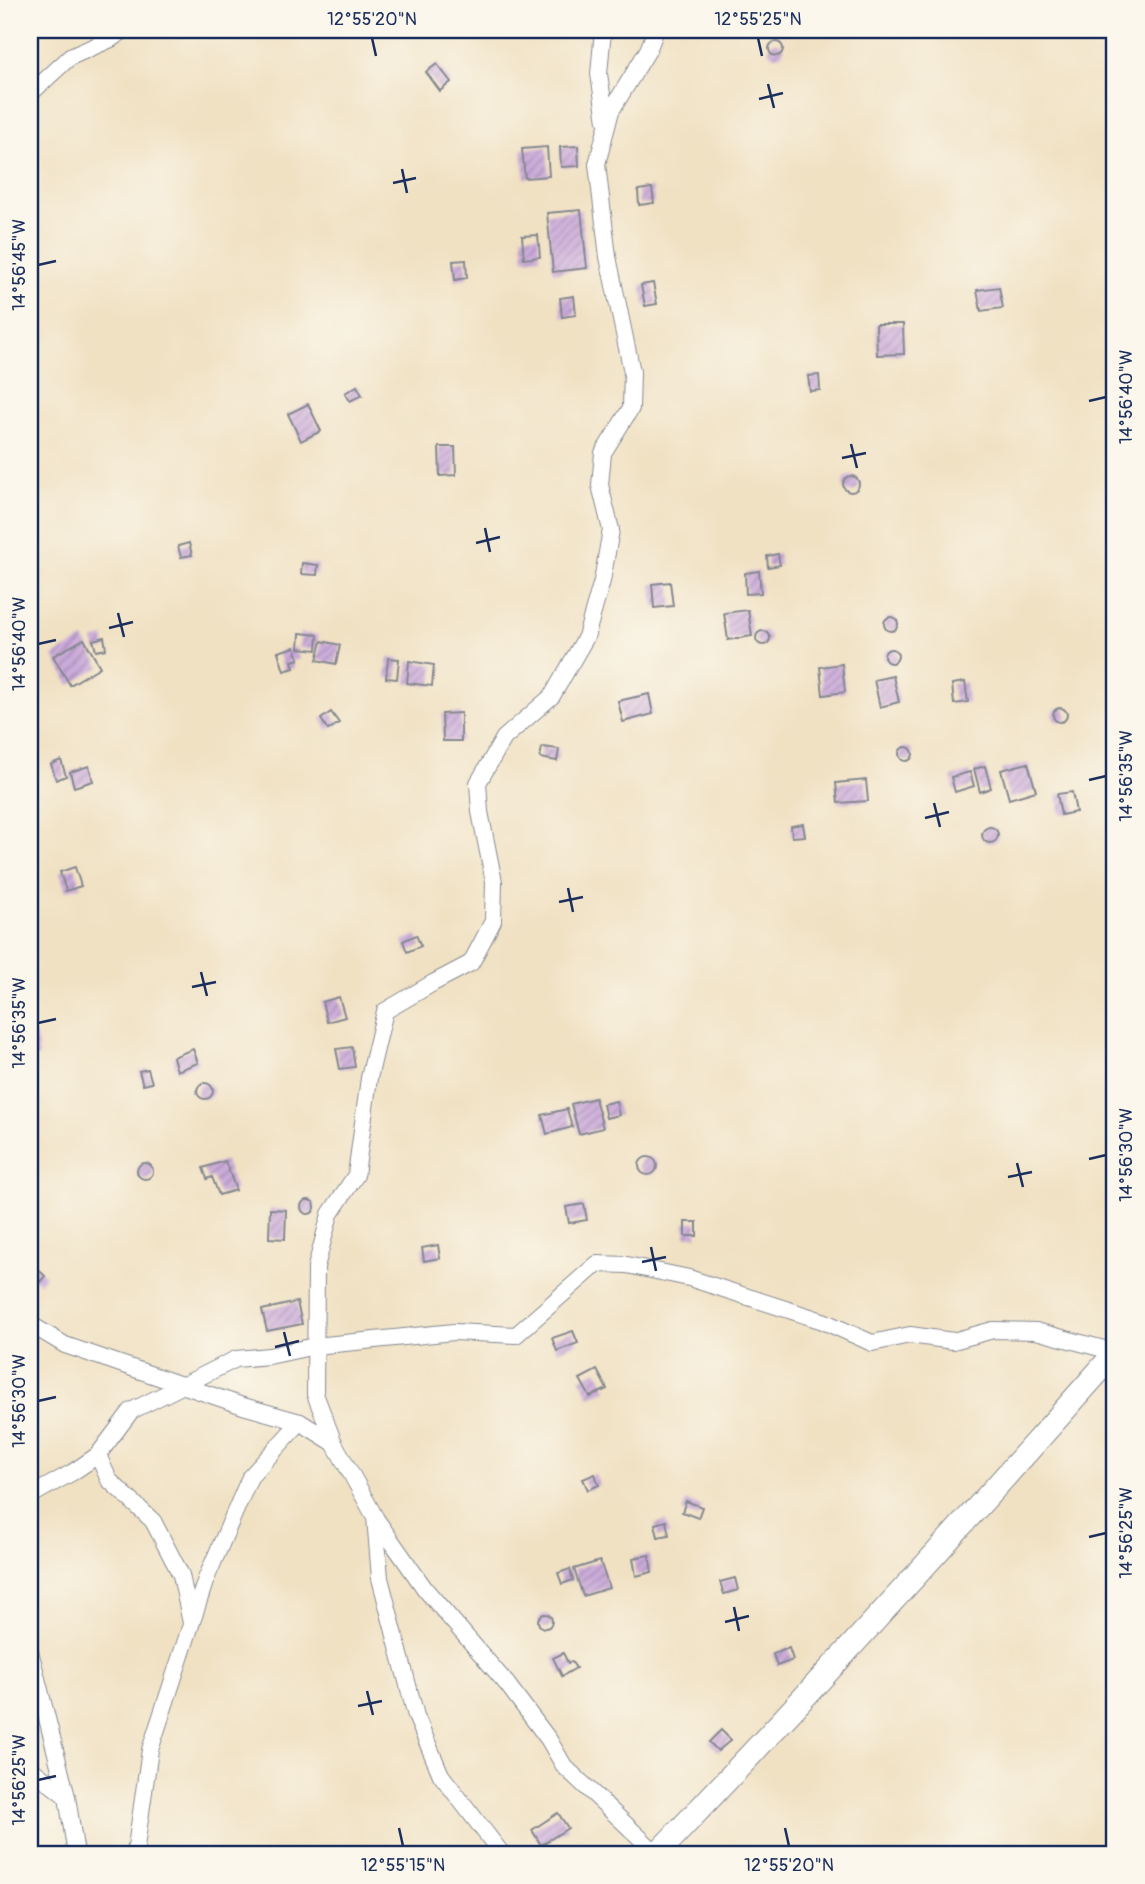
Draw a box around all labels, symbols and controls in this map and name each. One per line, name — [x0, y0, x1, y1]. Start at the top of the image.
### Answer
text: 12°55'20"N — [327, 8, 417, 31]
text: 12°55'25"N — [714, 8, 802, 31]
text: 14°56'45"W — [8, 219, 31, 311]
text: 14°56'40"W — [1115, 350, 1138, 444]
text: 14°56'40"W — [8, 597, 31, 691]
text: 14°56'35"W — [1115, 730, 1138, 822]
text: 14°56'35"W — [8, 977, 31, 1069]
text: 14°56'30"W — [1115, 1108, 1138, 1202]
text: 14°56'30"W — [8, 1354, 31, 1448]
text: 14°56'25"W — [1115, 1487, 1138, 1579]
text: 14°56'25"W — [8, 1734, 31, 1826]
text: 12°55'15"N — [361, 1854, 445, 1877]
text: 12°55'20"N — [744, 1854, 834, 1877]

